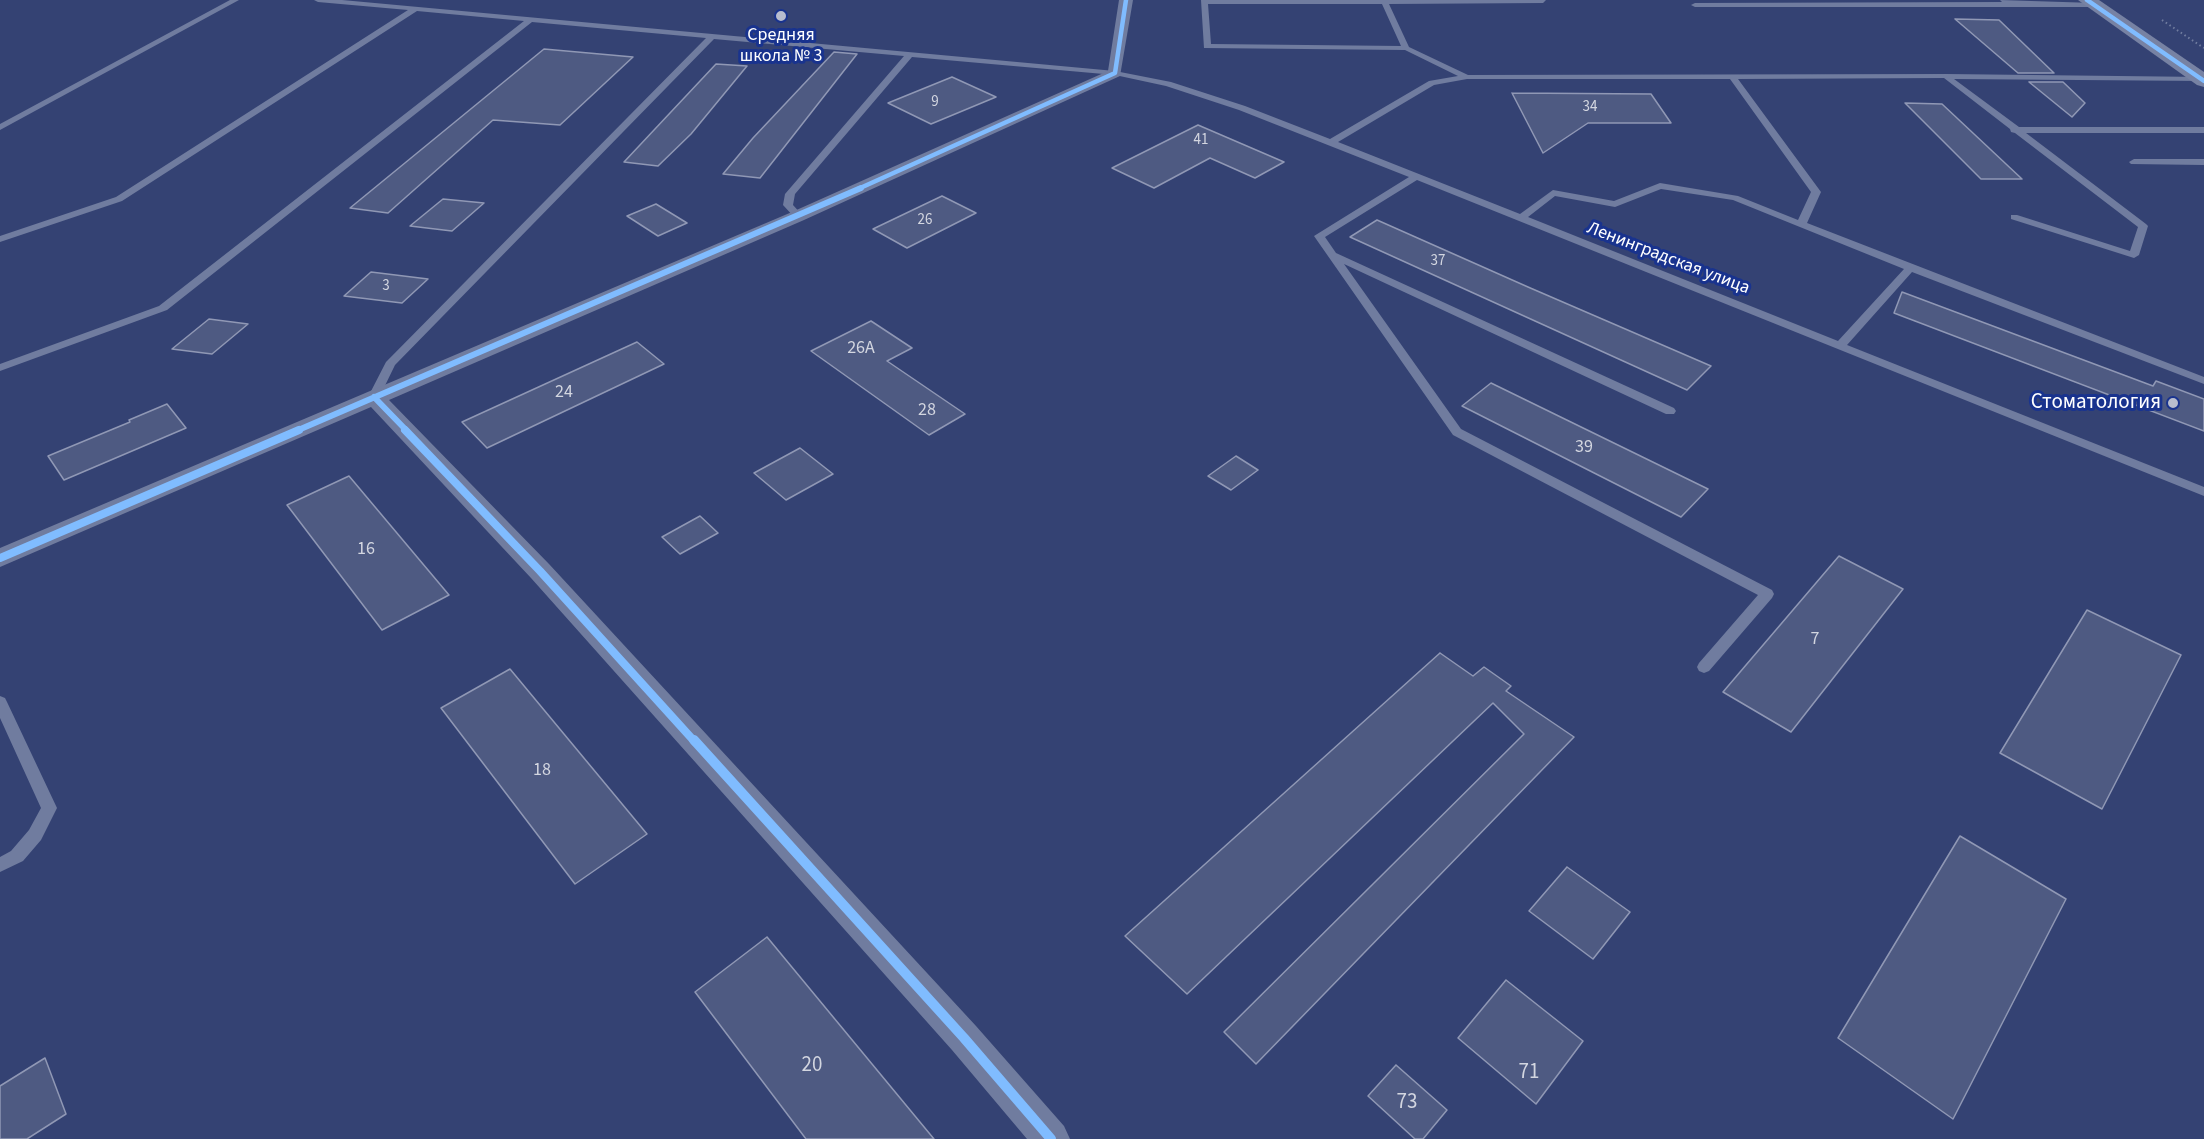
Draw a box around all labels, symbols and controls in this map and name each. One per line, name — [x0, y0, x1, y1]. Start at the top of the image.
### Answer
marker: Средняя школа № 3 — [774, 9, 788, 23]
place label: Средняя школа № 3 — [740, 25, 822, 68]
house number: 9 — [931, 94, 939, 112]
house number: 34 — [1583, 99, 1597, 117]
house number: 41 — [1194, 132, 1208, 150]
house number: 26 — [918, 212, 932, 230]
street label: Ленинградская улица — [1584, 218, 1752, 300]
house number: 37 — [1431, 253, 1445, 271]
house number: 3 — [382, 278, 390, 296]
house number: 26А — [847, 338, 875, 360]
house number: 24 — [555, 382, 573, 404]
place label: Стоматология — [2031, 390, 2161, 416]
marker: Стоматология — [2166, 396, 2180, 410]
house number: 28 — [918, 400, 936, 422]
house number: 39 — [1575, 437, 1593, 459]
house number: 16 — [357, 539, 375, 561]
house number: 7 — [1811, 629, 1819, 651]
house number: 18 — [533, 760, 551, 782]
house number: 20 — [802, 1053, 822, 1079]
house number: 71 — [1519, 1060, 1539, 1086]
house number: 73 — [1397, 1090, 1417, 1116]

